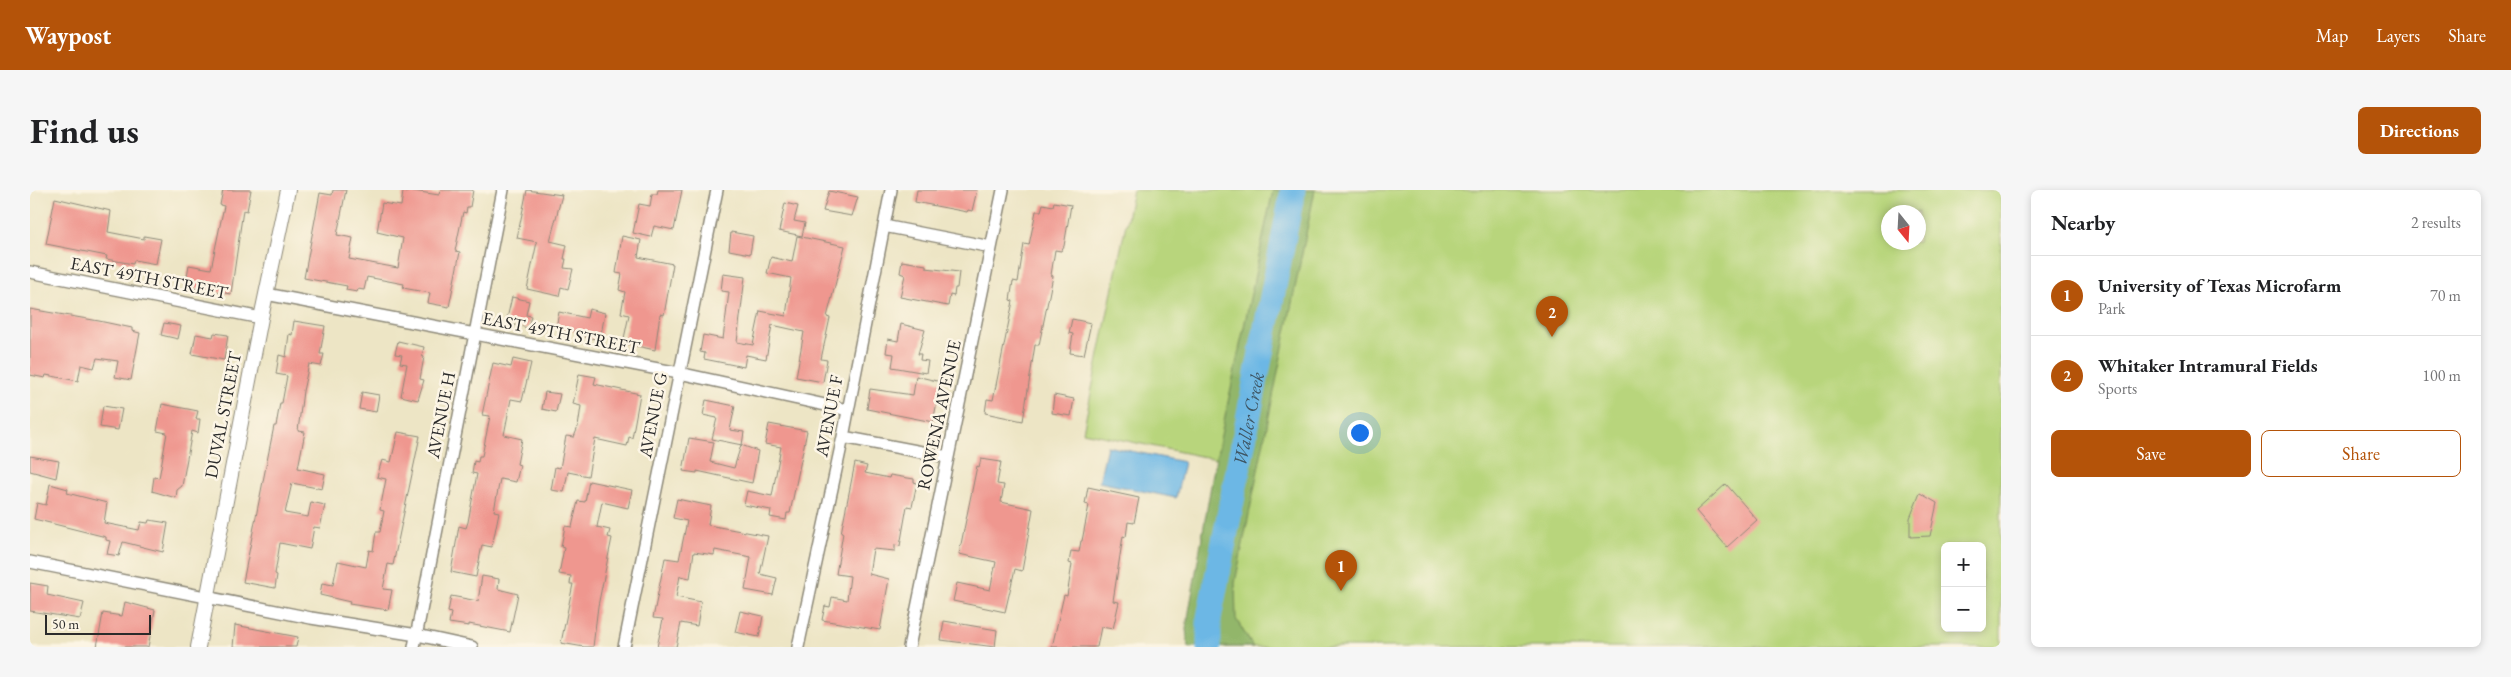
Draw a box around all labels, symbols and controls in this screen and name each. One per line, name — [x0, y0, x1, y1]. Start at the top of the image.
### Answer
text: Waypost — [25, 20, 111, 51]
text: Map — [2316, 24, 2348, 47]
text: Layers — [2376, 24, 2420, 47]
text: Share — [2448, 24, 2486, 47]
button: Directions — [2358, 107, 2481, 154]
text: Find us — [30, 108, 139, 153]
north arrow — [1881, 205, 1926, 250]
text: Nearby — [2051, 209, 2115, 236]
text: 2 results — [2411, 212, 2461, 233]
street label: EAST 49TH STREET — [68, 251, 231, 304]
text: University of Texas Microfarm — [2098, 273, 2341, 298]
text: 1 — [2063, 285, 2071, 306]
text: 70 m — [2430, 285, 2461, 306]
pin: 2 — [1536, 296, 1568, 337]
text: Park — [2098, 298, 2125, 319]
street label: EAST 49TH STREET — [480, 306, 643, 359]
street label: ROWENA AVENUE — [911, 338, 966, 492]
street label: DUVAL STREET — [199, 349, 246, 480]
text: Whitaker Intramural Fields — [2098, 353, 2318, 378]
text: 2 — [2063, 365, 2071, 386]
text: 100 m — [2422, 365, 2461, 386]
street label: AVENUE H — [421, 369, 460, 461]
street label: AVENUE G — [633, 370, 672, 461]
water label: Waller Creek — [1227, 370, 1270, 468]
street label: AVENUE F — [809, 373, 848, 460]
text: Sports — [2098, 378, 2137, 399]
your location — [1347, 420, 1373, 446]
button: Save — [2051, 430, 2251, 477]
button: Share — [2261, 430, 2461, 477]
map controls — [1941, 542, 1986, 632]
button: + — [1941, 542, 1986, 587]
pin: 1 — [1325, 550, 1357, 591]
button: − — [1941, 587, 1986, 632]
scale bar — [45, 612, 151, 635]
text: 50 m — [52, 615, 79, 633]

